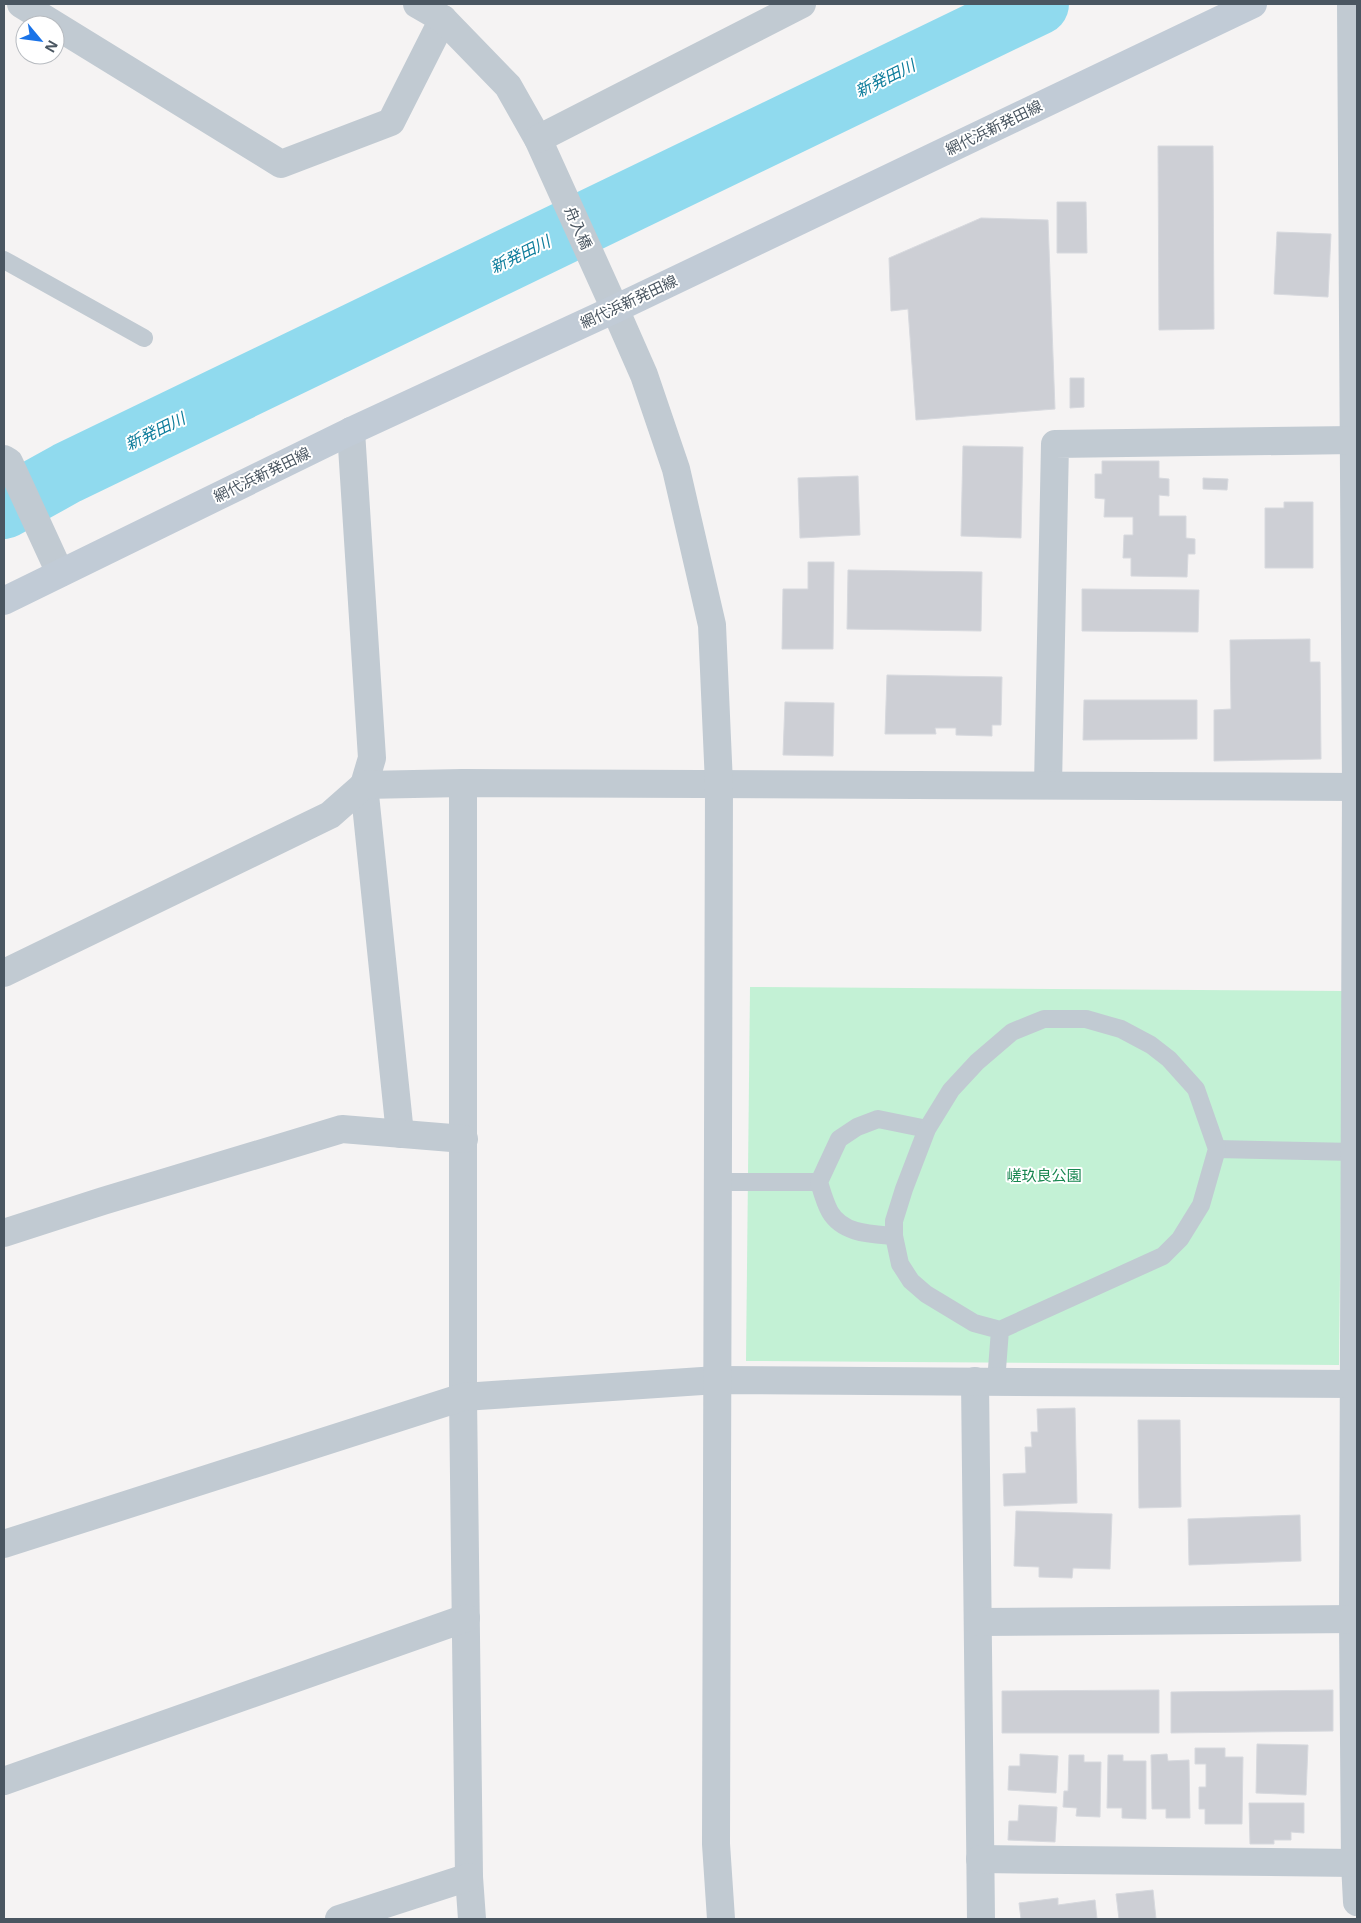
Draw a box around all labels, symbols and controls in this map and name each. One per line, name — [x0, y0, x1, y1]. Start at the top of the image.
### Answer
north arrow — [15, 15, 65, 65]
text: N — [41, 37, 63, 56]
water label: 新発田川 — [851, 53, 920, 102]
street label: 網代浜新発田線 — [942, 95, 1045, 159]
street label: 舟入橋 — [561, 203, 597, 252]
water label: 新発田川 — [486, 229, 555, 278]
street label: 網代浜新発田線 — [577, 270, 680, 332]
water label: 新発田川 — [121, 406, 190, 455]
street label: 網代浜新発田線 — [210, 442, 313, 506]
park label: 嵯玖良公園 — [1006, 1165, 1082, 1185]

